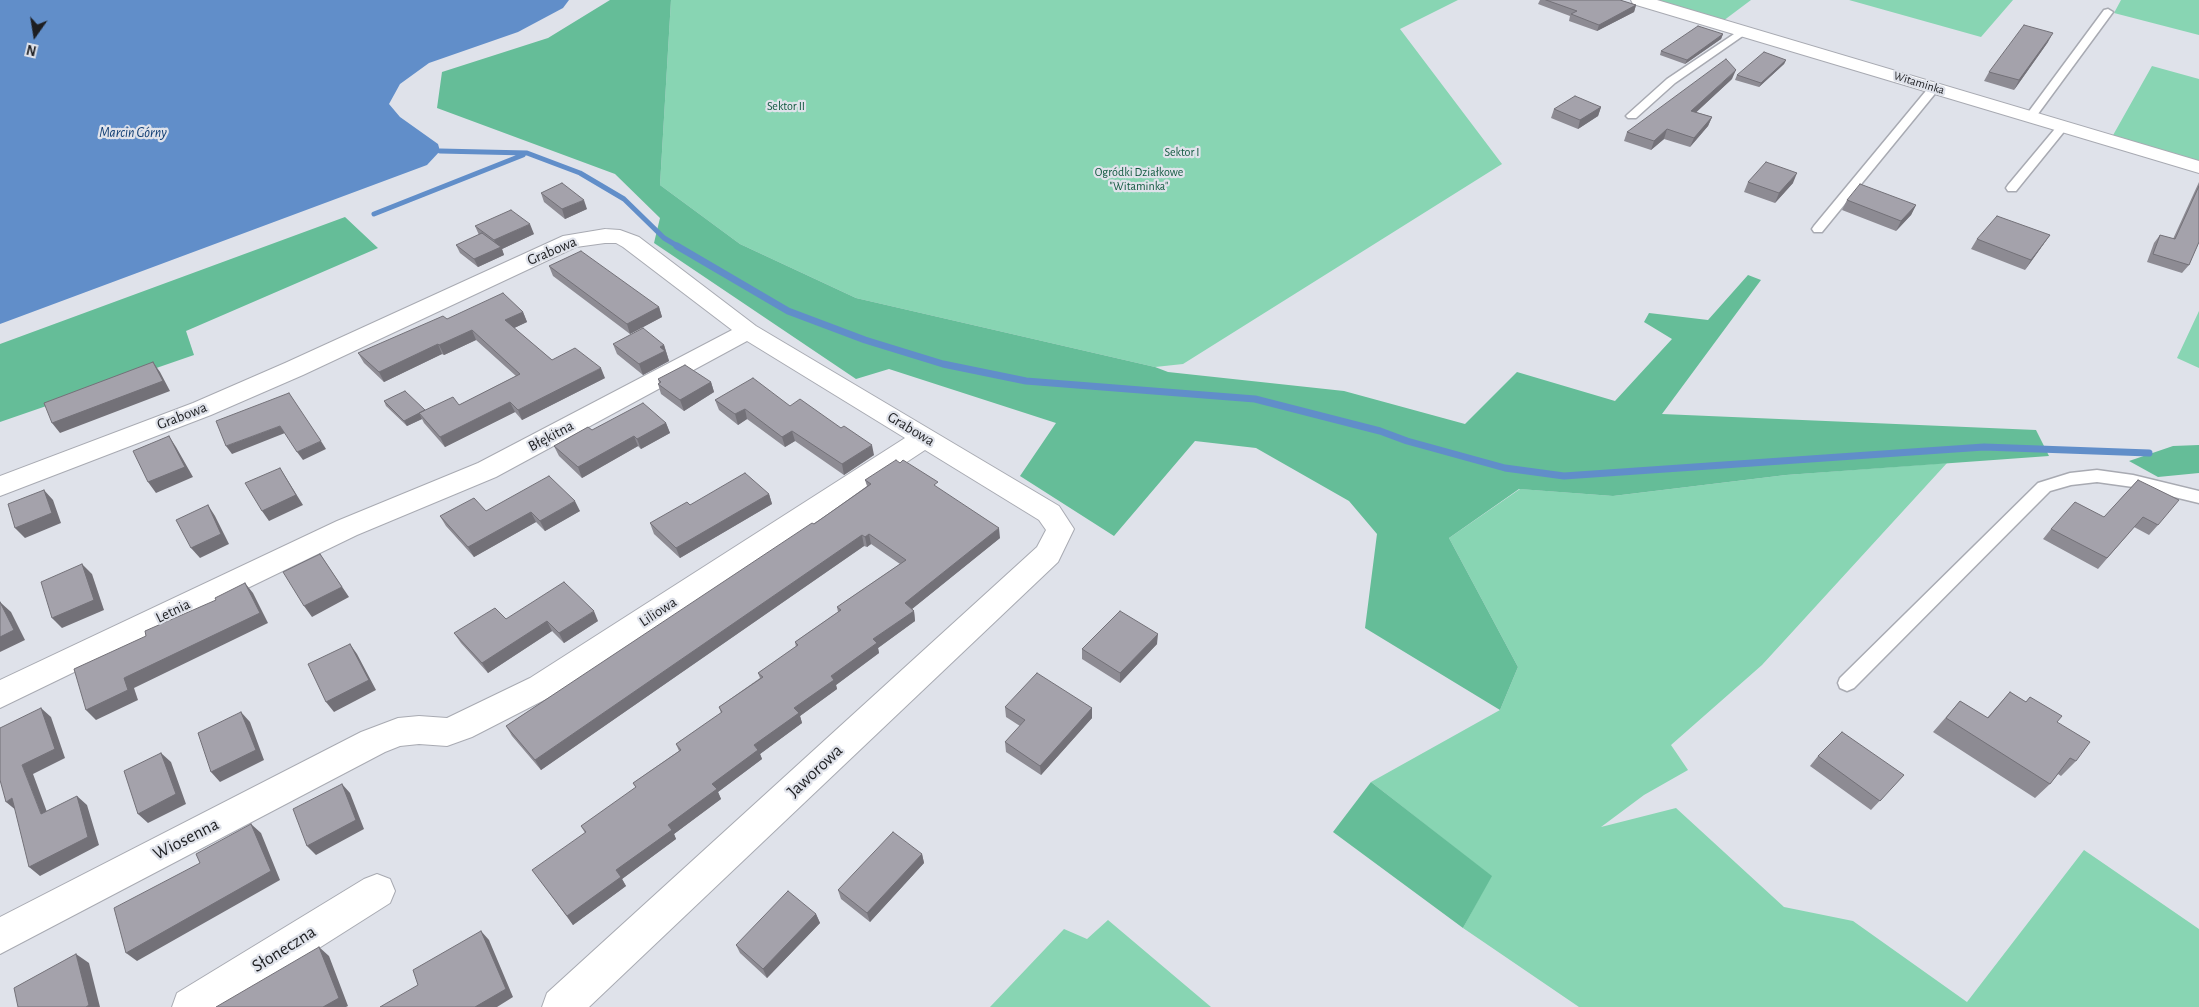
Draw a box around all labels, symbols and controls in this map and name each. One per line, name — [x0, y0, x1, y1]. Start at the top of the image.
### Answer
north arrow — [10, 10, 60, 60]
text: N — [25, 42, 38, 58]
street label: Witaminka — [1892, 68, 1946, 98]
park label: Sektor II — [767, 99, 805, 113]
water label: Marcin Górny — [99, 125, 167, 141]
park label: Sektor I — [1165, 145, 1199, 159]
park label: Ogródki Działkowe "Witaminka" — [1095, 165, 1183, 193]
street label: Grabowa — [525, 233, 579, 269]
street label: Grabowa — [155, 398, 209, 434]
street label: Grabowa — [884, 408, 938, 450]
street label: Błękitna — [525, 417, 577, 455]
street label: Liliowa — [636, 593, 680, 631]
street label: Letnia — [153, 595, 193, 627]
street label: Jaworowa — [783, 740, 847, 802]
street label: Wiosenna — [149, 813, 223, 865]
street label: Słoneczna — [248, 921, 320, 977]

